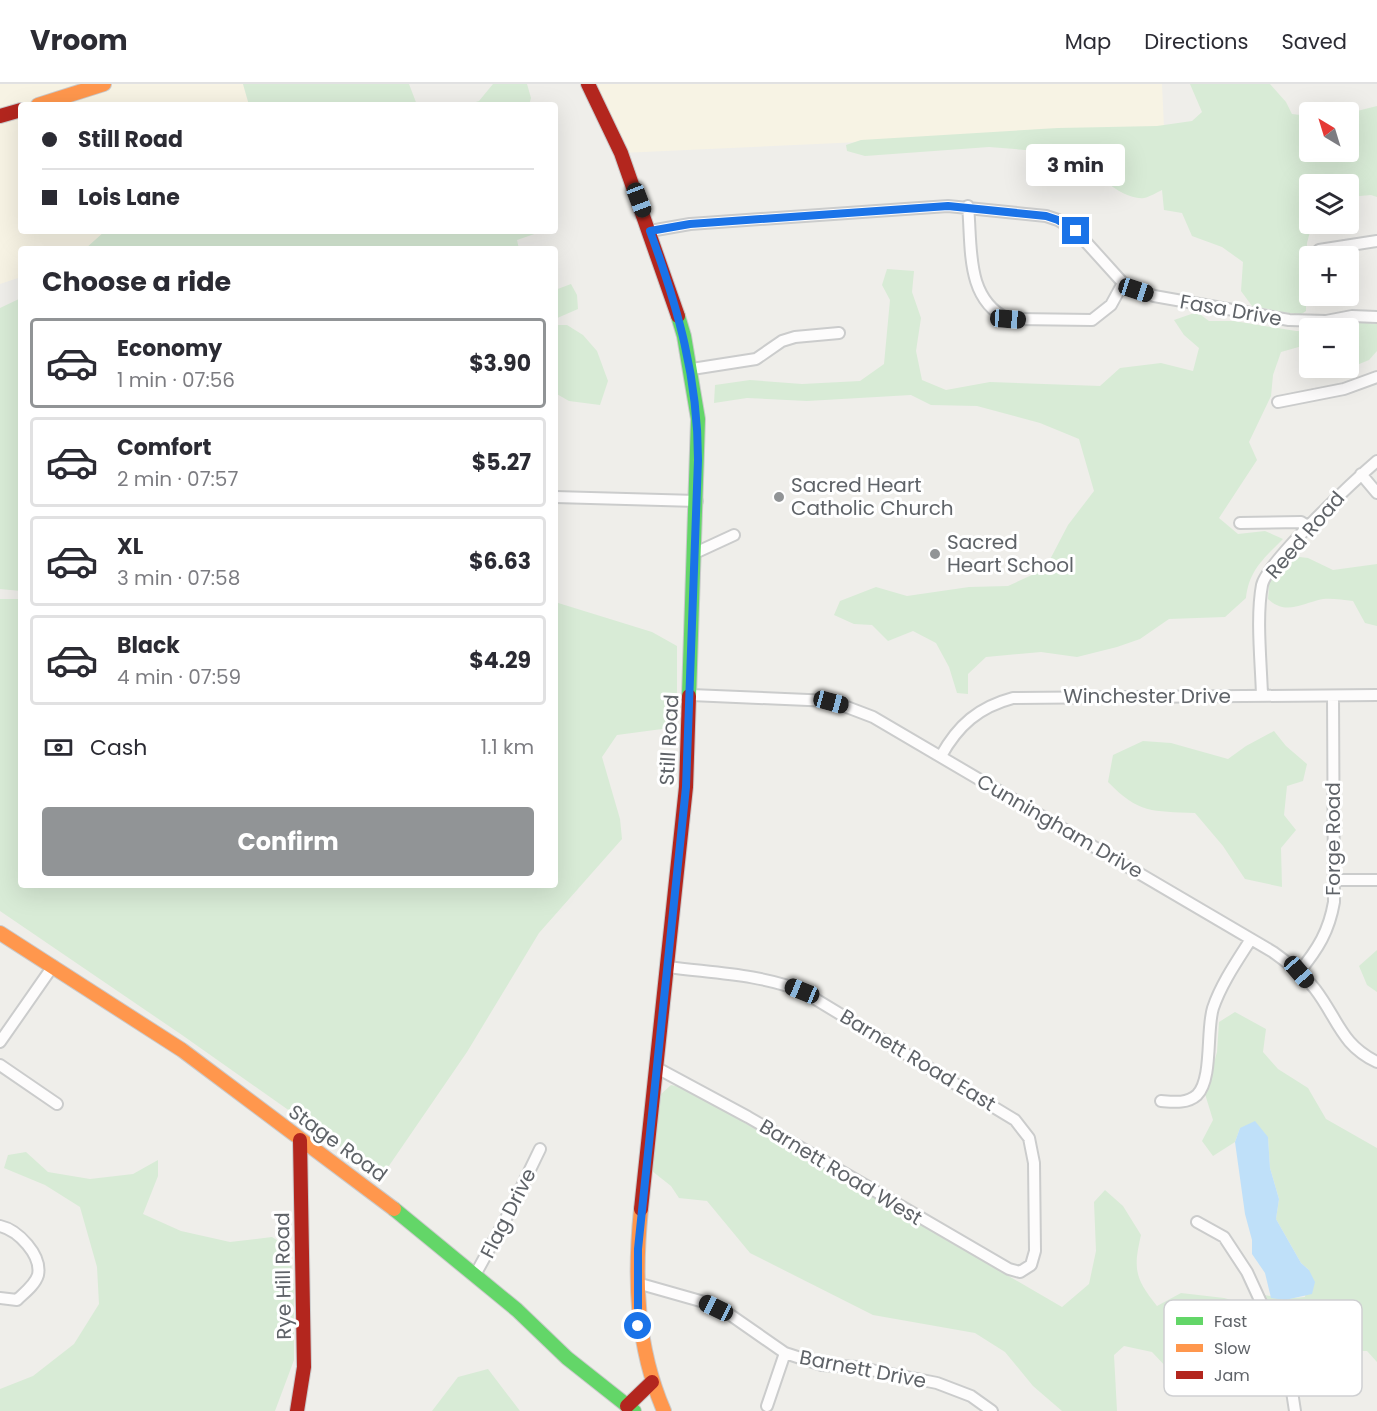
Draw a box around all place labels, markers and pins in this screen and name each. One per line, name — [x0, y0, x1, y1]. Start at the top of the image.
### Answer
place label: Sacred Heart Catholic Church — [791, 471, 954, 522]
marker: Sacred Heart Catholic Church — [772, 490, 786, 504]
place label: Sacred Heart School — [947, 528, 1074, 579]
marker: Sacred Heart School — [928, 547, 942, 561]

